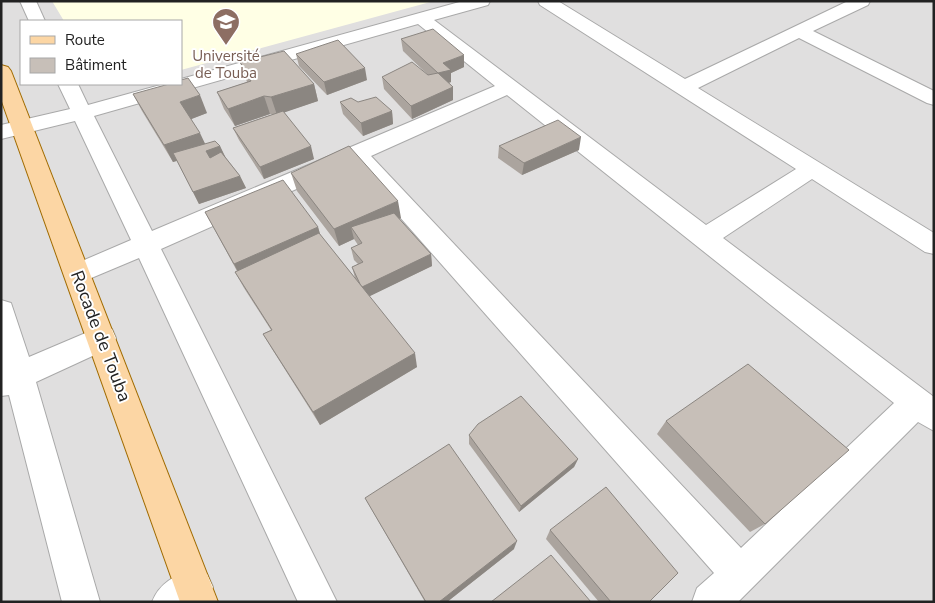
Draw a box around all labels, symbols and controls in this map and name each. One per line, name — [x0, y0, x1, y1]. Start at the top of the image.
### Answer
school or university icon: Université de Touba — [211, 7, 241, 46]
legend — [20, 20, 182, 85]
text: Route — [65, 30, 105, 50]
place label: Université de Touba — [192, 46, 260, 83]
text: Bâtiment — [65, 55, 127, 75]
street label: Rocade de Touba — [65, 267, 137, 405]

